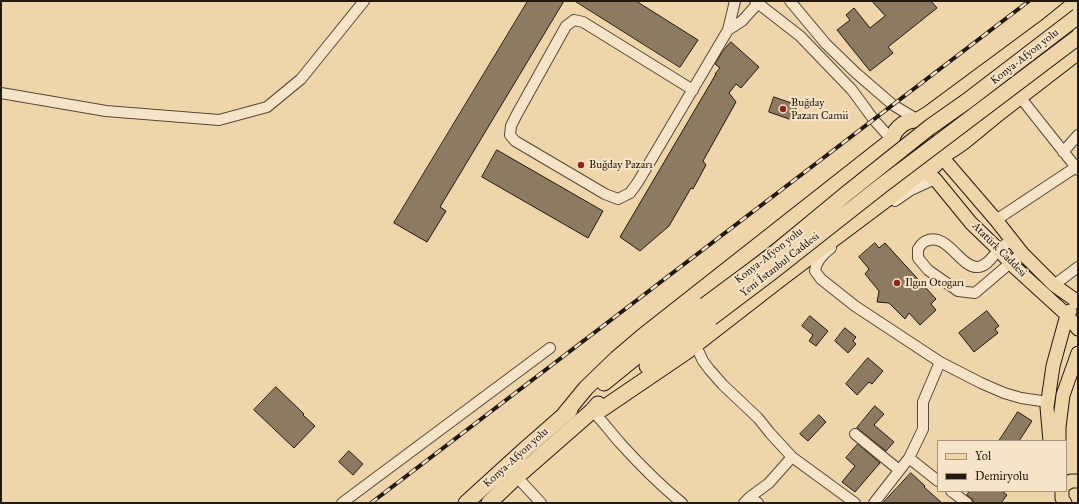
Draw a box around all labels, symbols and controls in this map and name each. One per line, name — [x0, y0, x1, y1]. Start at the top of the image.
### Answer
street label: Konya-Afyon yolu — [988, 26, 1062, 88]
place label: Buğday Pazarı Camii — [791, 96, 848, 122]
marker: Buğday Pazarı Camii — [778, 104, 788, 114]
place label: Buğday Pazarı — [589, 158, 652, 172]
marker: Buğday Pazarı — [576, 160, 586, 170]
street label: Atatürk Caddesi — [969, 220, 1029, 280]
street label: Konya-Afyon yolu — [732, 225, 806, 287]
street label: Yeni İstanbul Caddesi — [738, 230, 822, 300]
place label: Ilgın Otogarı — [905, 276, 964, 290]
marker: Ilgın Otogarı — [892, 278, 902, 288]
street label: Konya-Afyon yolu — [481, 425, 551, 491]
legend — [937, 440, 1067, 492]
text: Yol — [975, 449, 991, 463]
text: Demiryolu — [975, 469, 1029, 483]

